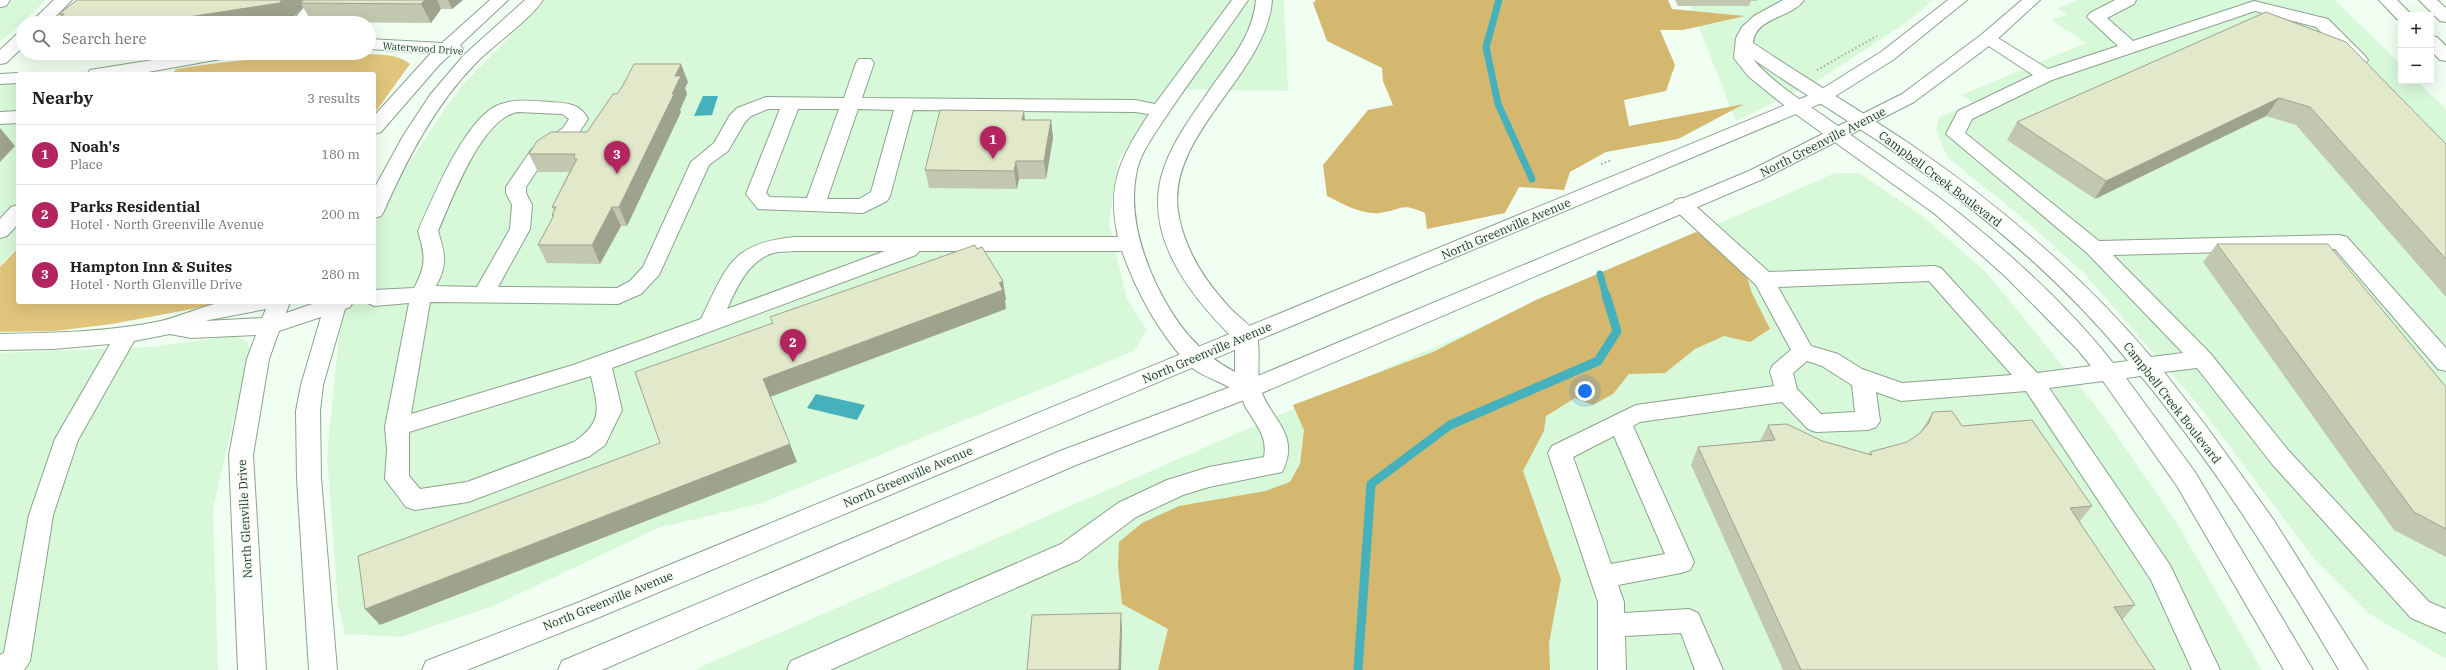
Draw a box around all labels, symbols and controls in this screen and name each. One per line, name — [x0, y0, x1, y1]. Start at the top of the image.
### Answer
map controls — [2398, 12, 2434, 84]
button: + — [2398, 12, 2434, 48]
search box — [16, 16, 376, 60]
icon: search — [30, 27, 52, 49]
text: Search here — [62, 29, 147, 48]
street label: Waterwood Drive — [382, 39, 464, 58]
button: − — [2398, 48, 2434, 84]
text: Nearby — [32, 87, 93, 109]
text: 3 results — [307, 90, 360, 107]
street label: North Greenville Avenue — [1757, 103, 1888, 180]
pin: 1 — [980, 126, 1006, 159]
street label: Campbell Creek Boulevard — [1876, 127, 2005, 230]
text: Noah's — [70, 137, 120, 156]
pin: 3 — [604, 141, 630, 174]
text: 1 — [41, 146, 49, 163]
text: 180 m — [321, 146, 360, 163]
text: Place — [70, 156, 103, 173]
street label: North Greenville Avenue — [1439, 194, 1573, 263]
text: Parks Residential — [70, 197, 200, 216]
text: 2 — [41, 206, 49, 223]
text: 200 m — [321, 206, 360, 223]
text: Hotel · North Greenville Avenue — [70, 216, 264, 233]
text: Hampton Inn & Suites — [70, 257, 232, 276]
text: 3 — [41, 266, 49, 283]
text: 280 m — [321, 266, 360, 283]
text: Hotel · North Glenville Drive — [70, 276, 242, 293]
street label: North Greenville Avenue — [1140, 318, 1274, 387]
pin: 2 — [780, 329, 806, 362]
street label: Campbell Creek Boulevard — [2120, 339, 2224, 466]
your location — [1575, 381, 1595, 401]
street label: North Greenville Avenue — [841, 442, 975, 511]
street label: North Glenville Drive — [234, 459, 255, 579]
street label: North Greenville Avenue — [541, 568, 675, 634]

